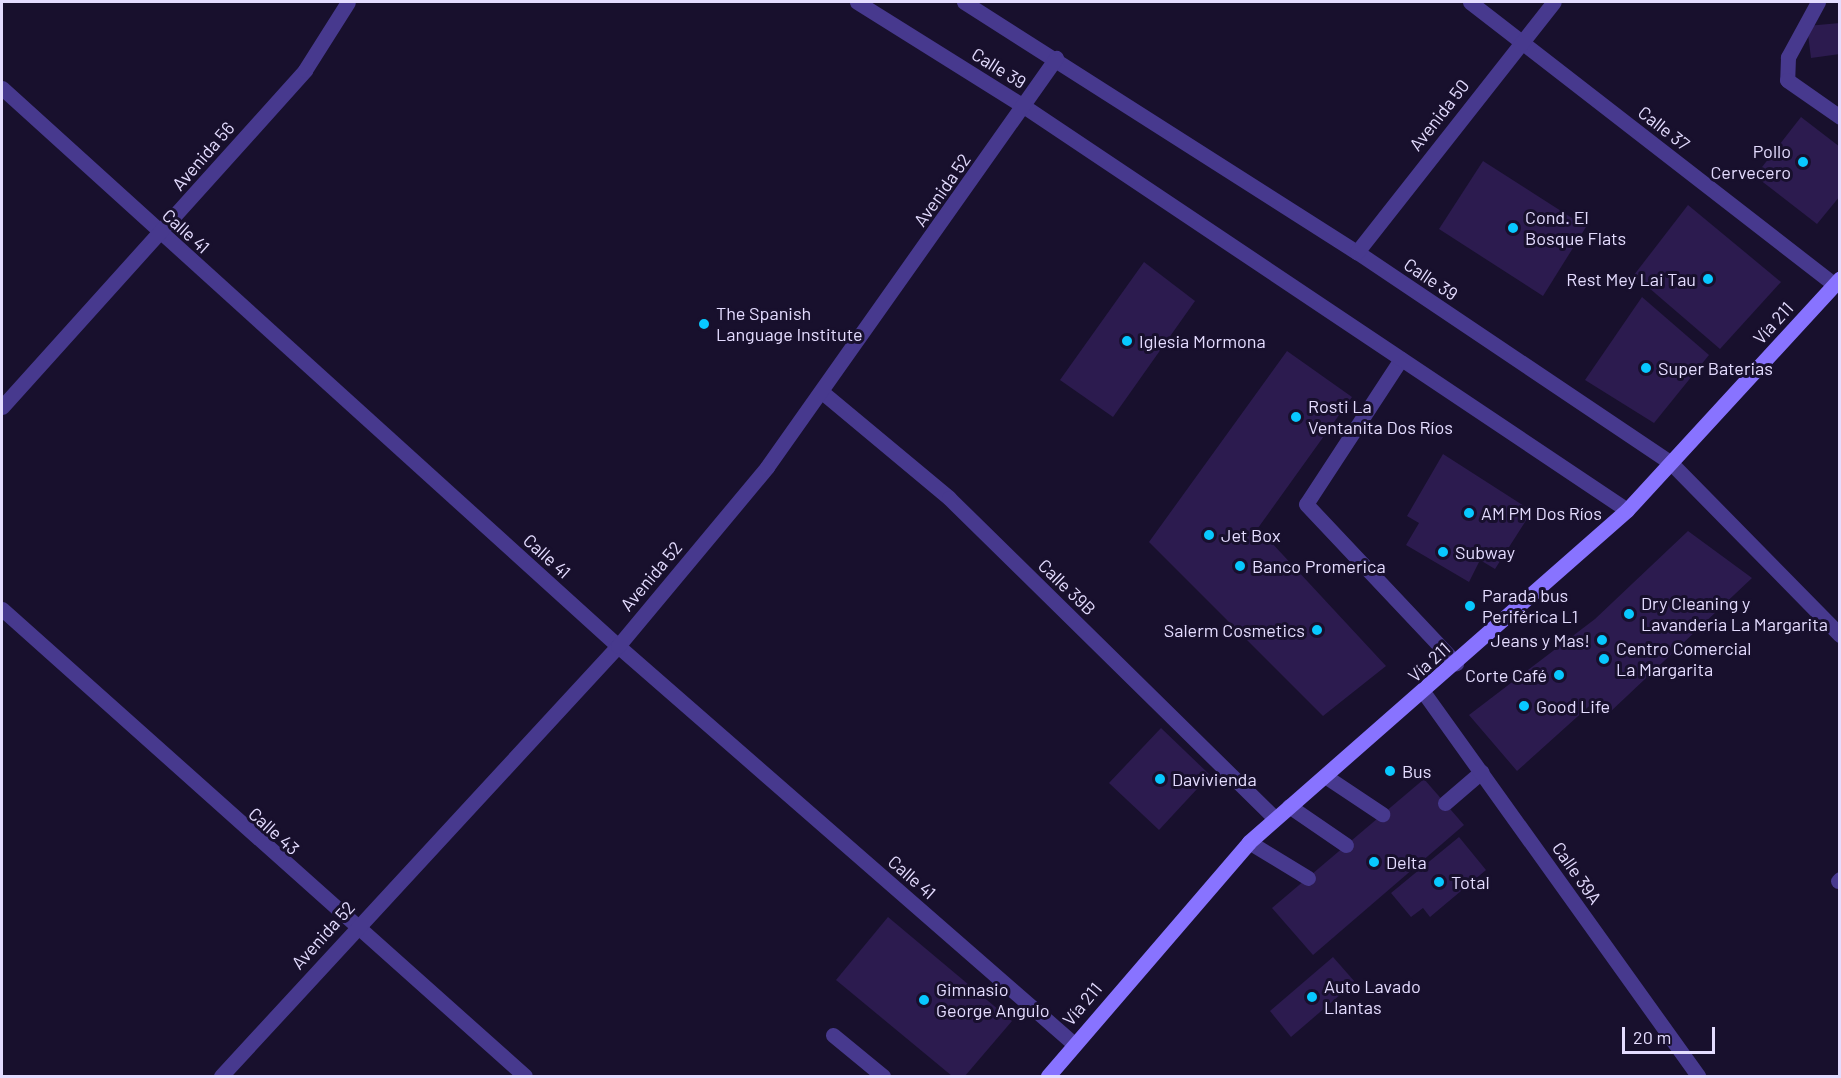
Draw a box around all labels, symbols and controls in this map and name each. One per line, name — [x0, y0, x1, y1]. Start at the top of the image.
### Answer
street label: Calle 39 — [968, 43, 1030, 93]
street label: Avenida 50 — [1404, 75, 1474, 155]
street label: Calle 37 — [1634, 101, 1694, 155]
street label: Avenida 56 — [167, 117, 239, 195]
place label: Pollo Cervecero — [1710, 141, 1791, 184]
street label: Avenida 52 — [909, 149, 975, 231]
marker: Pollo Cervecero — [1796, 155, 1810, 169]
street label: Calle 41 — [158, 204, 214, 258]
place label: Cond. El Bosque Flats — [1525, 207, 1626, 250]
marker: Cond. El Bosque Flats — [1506, 221, 1520, 235]
street label: Calle 39 — [1400, 253, 1462, 305]
place label: Rest Mey Lai Tau — [1566, 268, 1696, 290]
marker: Rest Mey Lai Tau — [1701, 272, 1715, 286]
street label: Vía 211 — [1748, 297, 1798, 349]
place label: The Spanish Language Institute — [716, 303, 863, 346]
marker: The Spanish Language Institute — [697, 317, 711, 331]
place label: Iglesia Mormona — [1139, 330, 1266, 352]
marker: Iglesia Mormona — [1120, 334, 1134, 348]
place label: Super Baterias — [1658, 357, 1773, 379]
marker: Super Baterias — [1639, 361, 1653, 375]
place label: Rosti La Ventanita Dos Ríos — [1308, 396, 1453, 438]
marker: Rosti La Ventanita Dos Ríos — [1289, 410, 1303, 424]
place label: AM PM Dos Ríos — [1481, 502, 1602, 524]
marker: AM PM Dos Ríos — [1462, 506, 1476, 520]
place label: Jet Box — [1221, 524, 1280, 546]
marker: Jet Box — [1202, 528, 1216, 542]
street label: Calle 41 — [519, 529, 575, 583]
street label: Avenida 52 — [616, 537, 686, 615]
place label: Subway — [1455, 541, 1515, 563]
marker: Subway — [1436, 545, 1450, 559]
street label: Calle 39B — [1034, 554, 1100, 620]
place label: Banco Promerica — [1252, 555, 1386, 577]
marker: Banco Promerica — [1233, 559, 1247, 573]
place label: Parada bus Periférica L1 — [1482, 585, 1578, 628]
place label: Dry Cleaning y Lavanderia La Margarita — [1641, 593, 1828, 636]
marker: Parada bus Periférica L1 — [1463, 599, 1477, 613]
marker: Dry Cleaning y Lavanderia La Margarita — [1622, 607, 1636, 621]
place label: Salerm Cosmetics — [1164, 619, 1305, 641]
marker: Salerm Cosmetics — [1310, 623, 1324, 637]
place label: Jeans y Mas! — [1491, 629, 1590, 651]
marker: Jeans y Mas! — [1595, 633, 1609, 647]
street label: Vía 211 — [1403, 637, 1455, 687]
place label: Centro Comercial La Margarita — [1616, 638, 1751, 680]
marker: Centro Comercial La Margarita — [1597, 652, 1611, 666]
place label: Corte Café — [1465, 664, 1547, 686]
marker: Corte Café — [1552, 668, 1566, 682]
place label: Good Life — [1536, 695, 1610, 717]
marker: Good Life — [1517, 699, 1531, 713]
place label: Bus — [1402, 760, 1431, 782]
marker: Bus — [1383, 764, 1397, 778]
place label: Davivienda — [1172, 768, 1257, 790]
marker: Davivienda — [1153, 772, 1167, 786]
street label: Calle 43 — [244, 803, 304, 859]
street label: Calle 39A — [1548, 838, 1606, 908]
street label: Calle 41 — [884, 850, 940, 904]
place label: Delta — [1386, 851, 1427, 873]
marker: Delta — [1367, 855, 1381, 869]
place label: Total — [1451, 871, 1490, 893]
marker: Total — [1432, 875, 1446, 889]
street label: Avenida 52 — [287, 897, 359, 973]
place label: Auto Lavado Llantas — [1324, 976, 1421, 1018]
street label: Vía 211 — [1058, 978, 1106, 1030]
place label: Gimnasio George Angulo — [936, 979, 1049, 1022]
marker: Auto Lavado Llantas — [1305, 990, 1319, 1004]
marker: Gimnasio George Angulo — [917, 993, 931, 1007]
scale bar — [1625, 1015, 1718, 1053]
text: 20 m — [1633, 1026, 1671, 1048]

